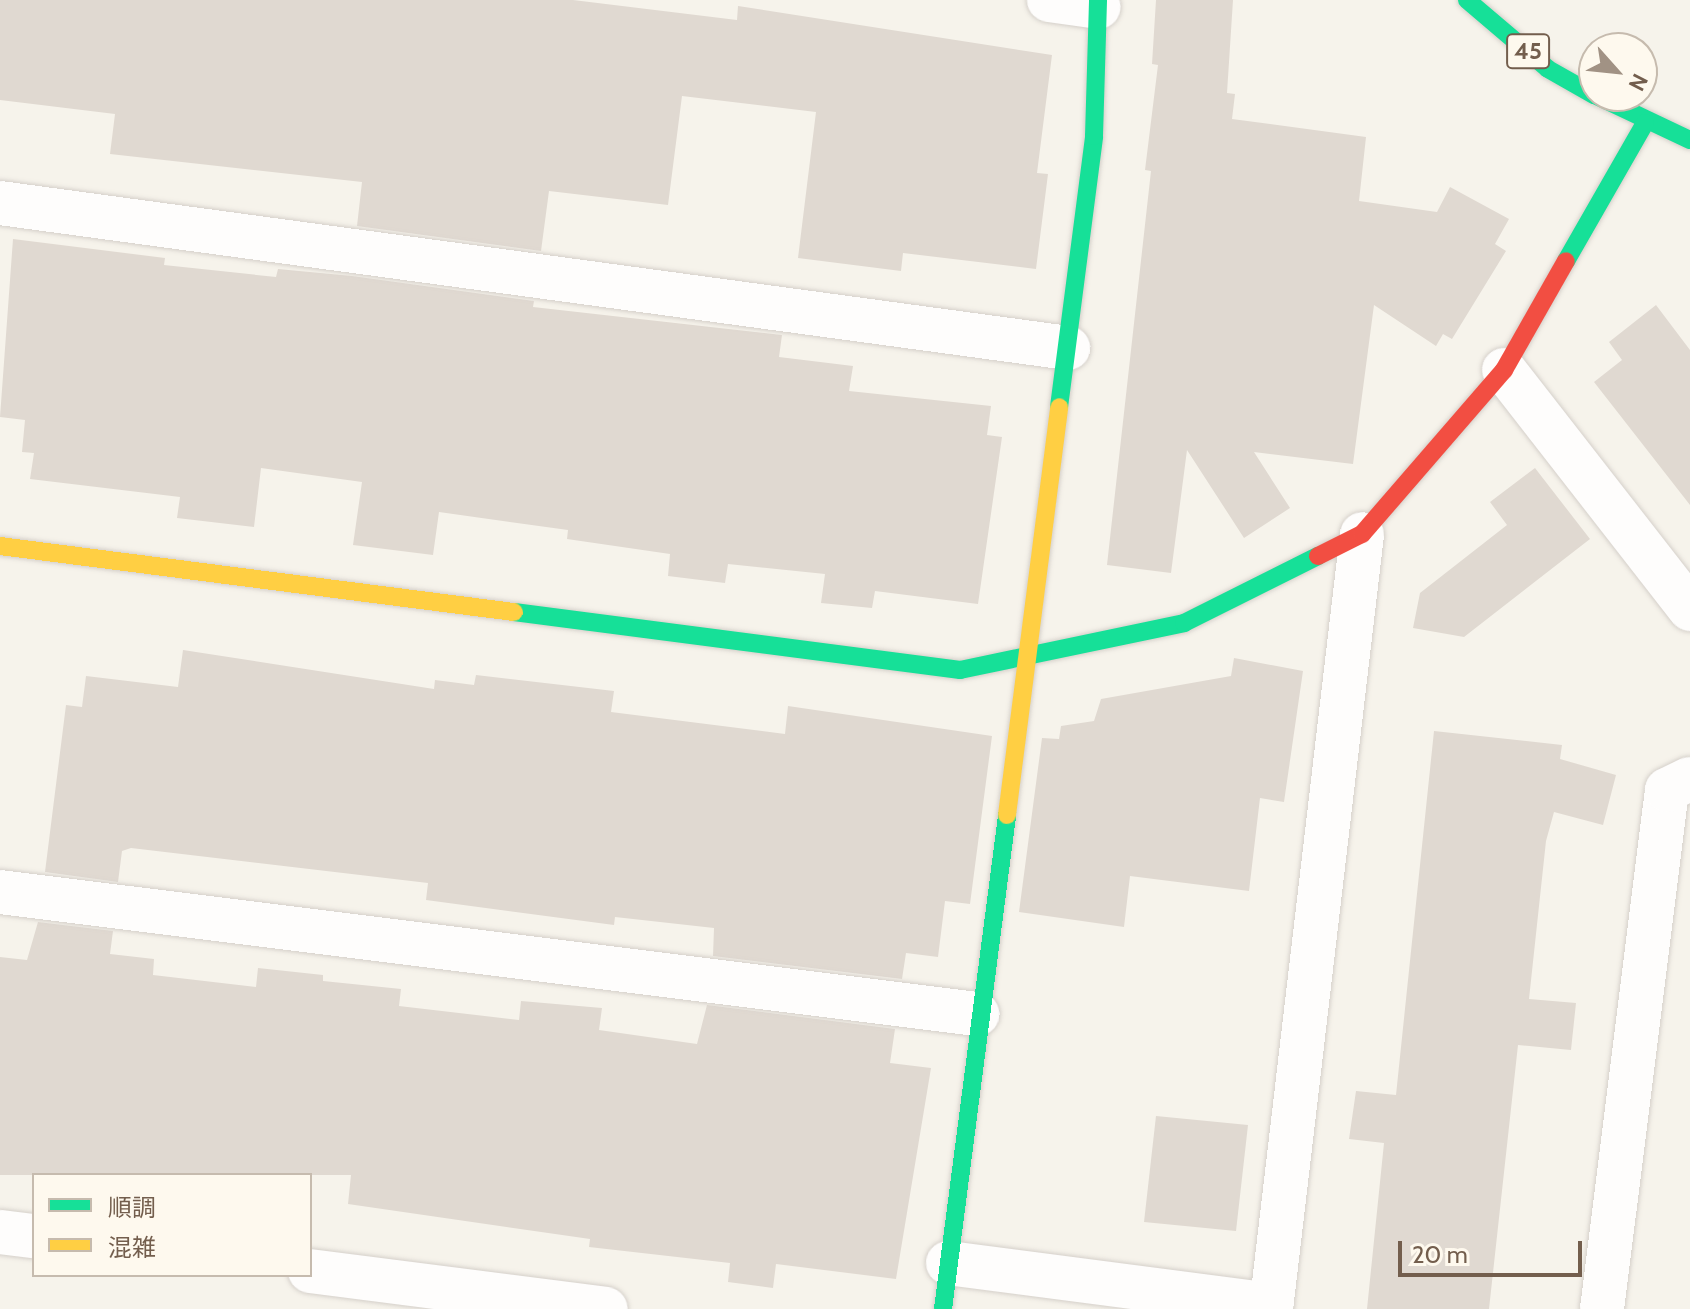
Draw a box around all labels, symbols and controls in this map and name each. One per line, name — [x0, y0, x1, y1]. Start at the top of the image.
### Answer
road number: 45 — [1506, 31, 1550, 71]
north arrow — [1578, 32, 1658, 112]
text: N — [1622, 69, 1654, 95]
legend — [32, 1173, 312, 1277]
text: 順調 — [108, 1193, 156, 1222]
scale bar — [1402, 1225, 1586, 1275]
text: 混雑 — [108, 1233, 156, 1262]
text: 20 m — [1412, 1240, 1468, 1269]

